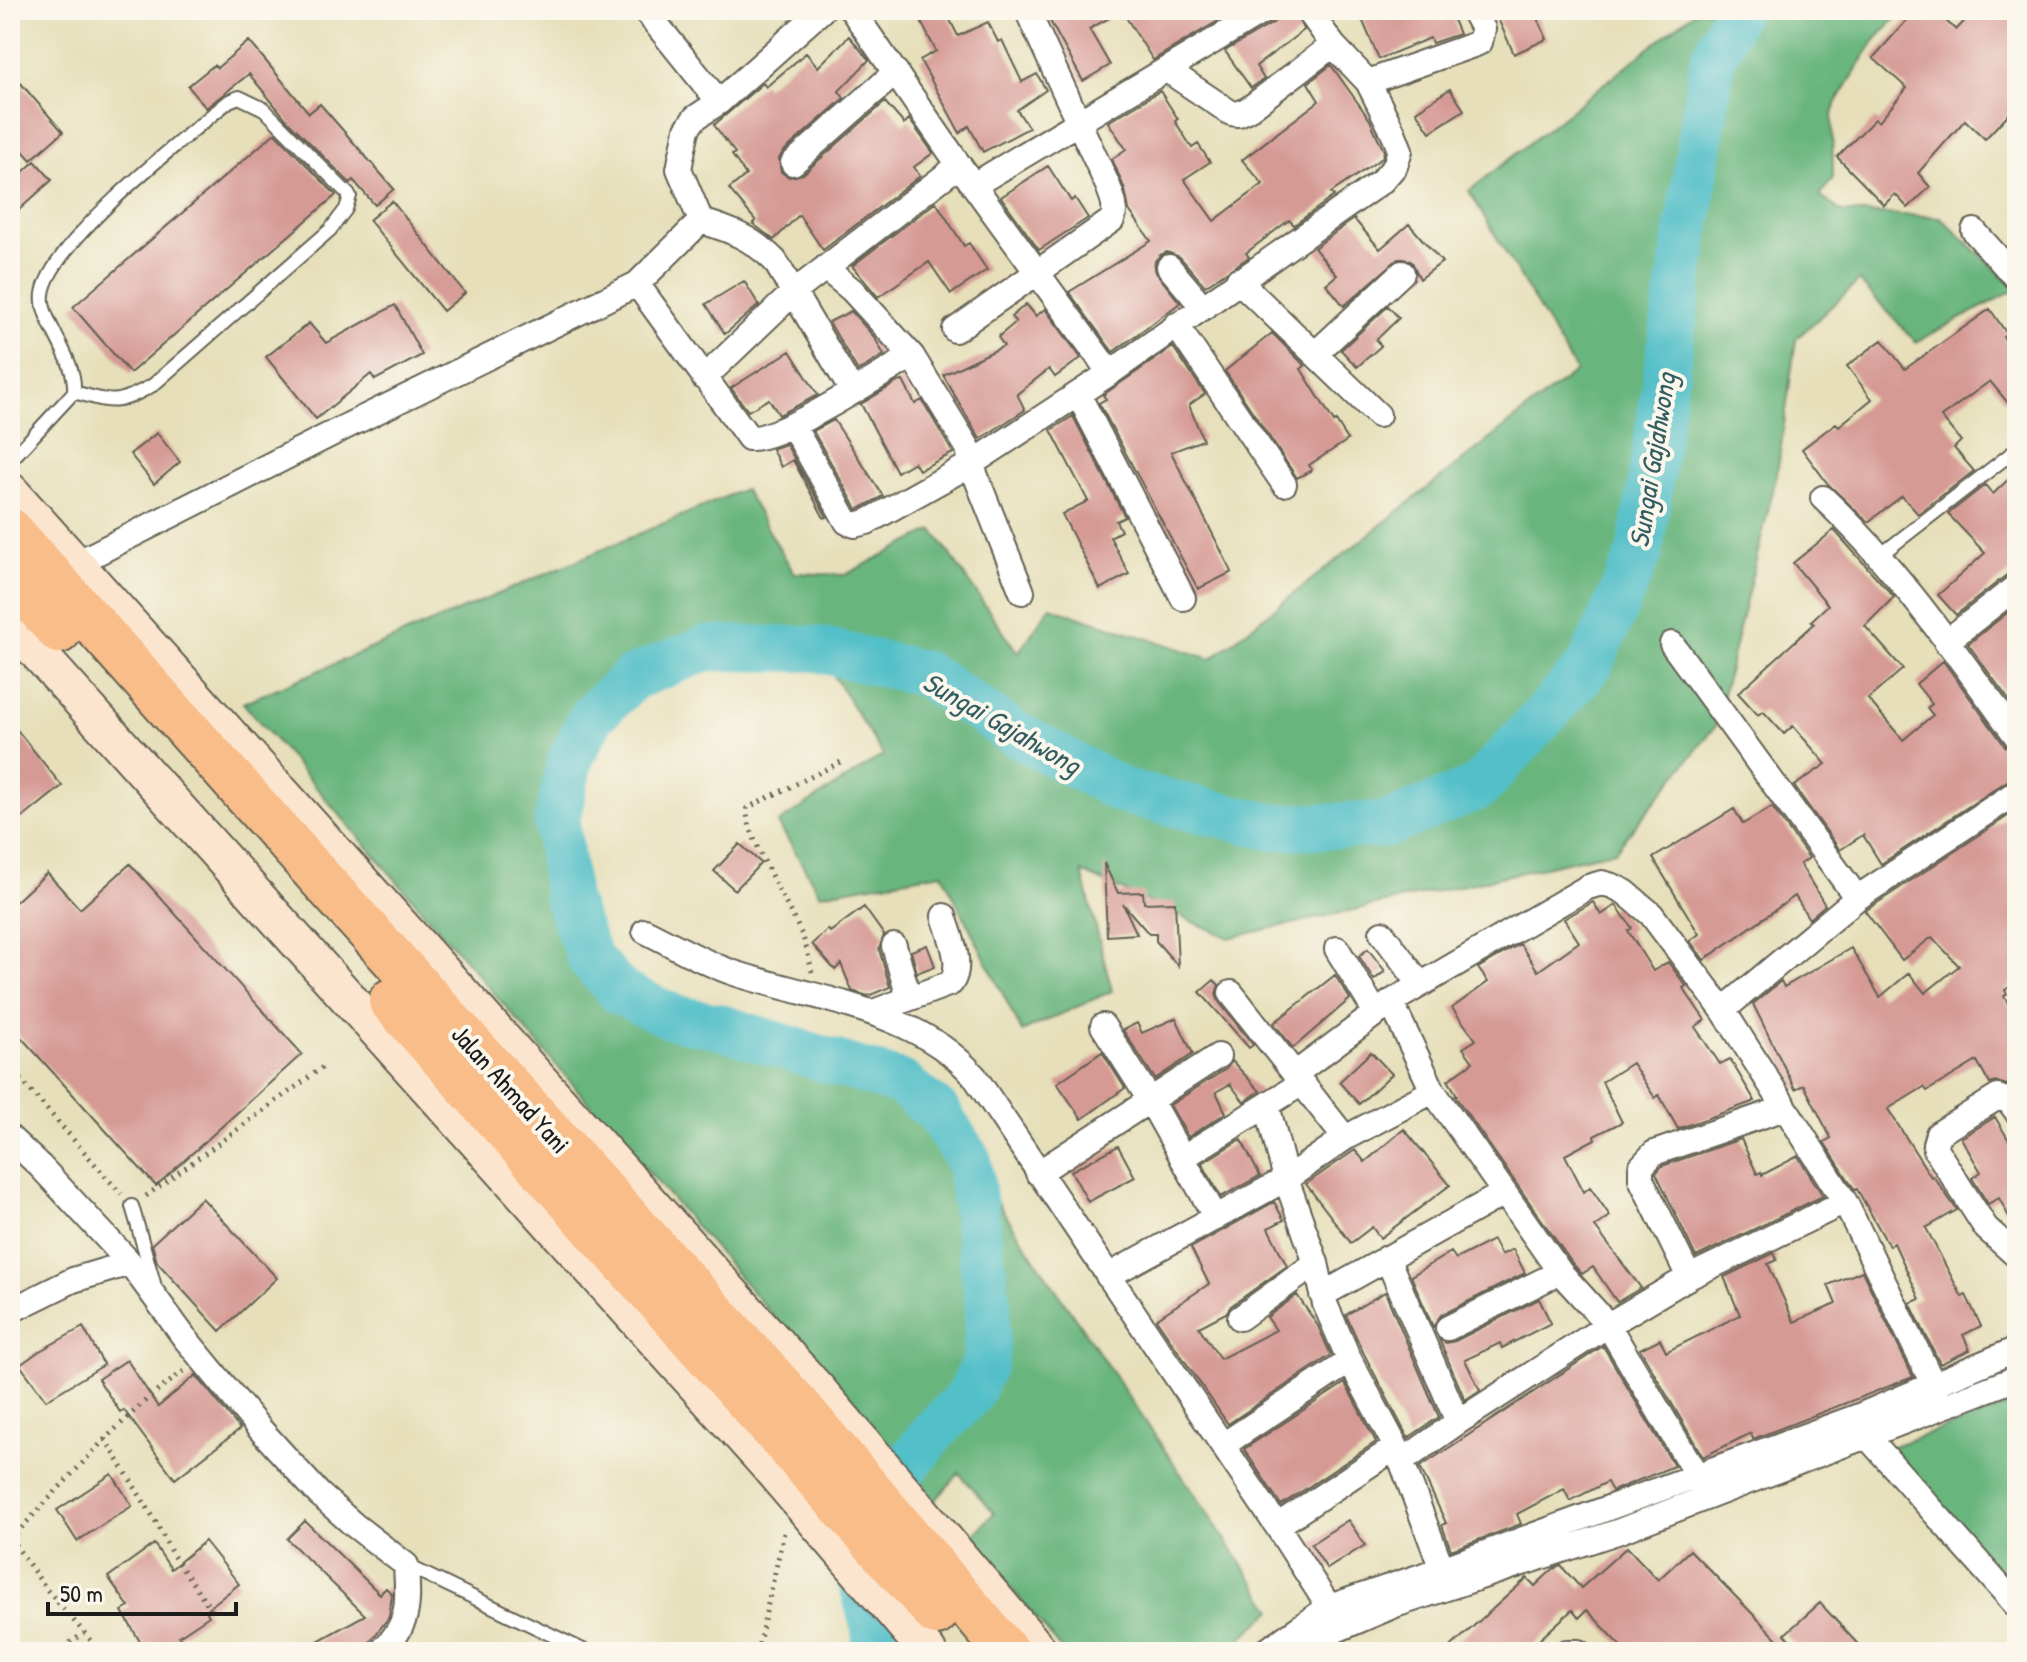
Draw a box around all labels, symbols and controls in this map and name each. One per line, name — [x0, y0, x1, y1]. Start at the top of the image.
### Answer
water label: Sungai Gajahwong — [1619, 369, 1685, 550]
water label: Sungai Gajahwong — [916, 663, 1089, 784]
street label: Jalan Ahmad Yani — [444, 1017, 578, 1161]
scale bar — [48, 1566, 236, 1616]
text: 50 m — [60, 1577, 103, 1609]

